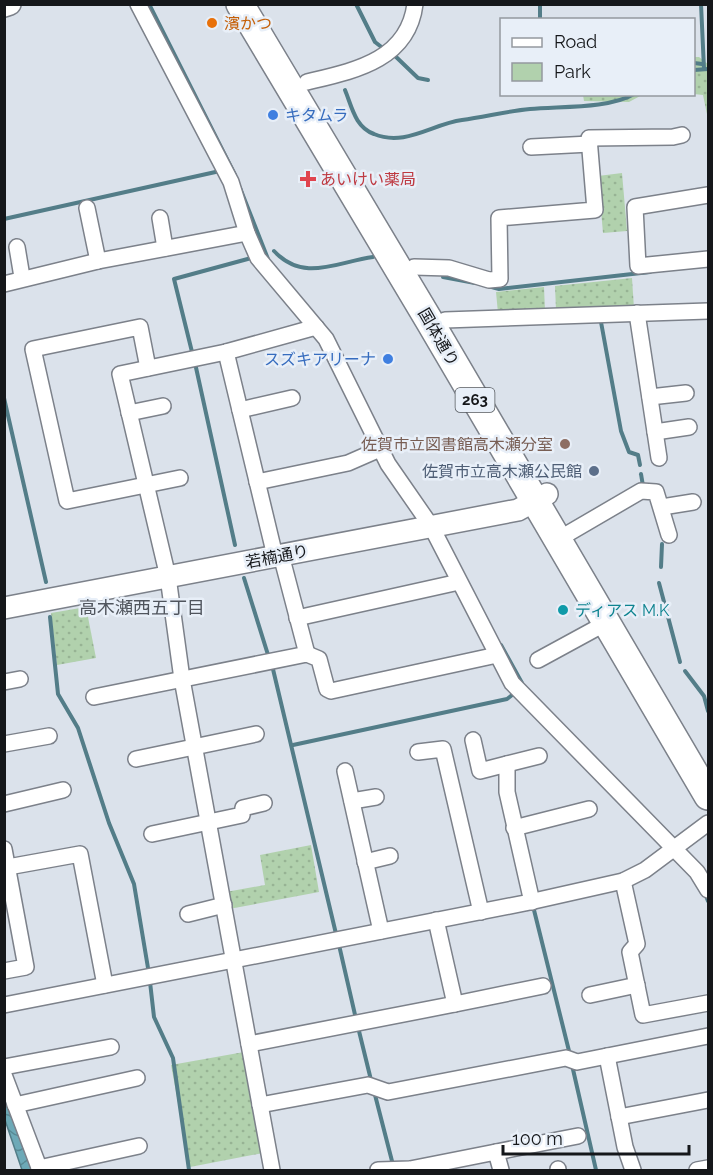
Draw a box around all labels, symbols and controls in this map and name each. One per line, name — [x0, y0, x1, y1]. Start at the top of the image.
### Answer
place label: 濱かつ — [224, 14, 272, 33]
marker: 濱かつ — [205, 16, 219, 30]
legend — [500, 18, 695, 96]
text: Road — [554, 31, 597, 52]
text: Park — [554, 61, 591, 82]
place label: キタムラ — [285, 106, 348, 125]
marker: キタムラ — [266, 108, 280, 122]
place label: あいけい薬局 — [320, 170, 416, 189]
marker: あいけい薬局 — [301, 172, 315, 186]
street label: 国体通り — [414, 305, 463, 370]
place label: スズキアリーナ — [264, 350, 376, 369]
marker: スズキアリーナ — [381, 352, 395, 366]
road number: 263 — [456, 388, 494, 412]
place label: 佐賀市立図書館高木瀬分室 — [361, 435, 553, 454]
marker: 佐賀市立図書館高木瀬分室 — [558, 437, 572, 451]
place label: 佐賀市立高木瀬公民館 — [422, 462, 582, 481]
marker: 佐賀市立高木瀬公民館 — [587, 464, 601, 478]
street label: 若楠通り — [244, 541, 310, 572]
district label: 高木瀬西五丁目 — [79, 597, 205, 618]
place label: ディアス M.K — [575, 601, 670, 620]
marker: ディアス M.K — [556, 603, 570, 617]
scale bar — [503, 1118, 689, 1156]
text: 100 m — [512, 1128, 563, 1149]

